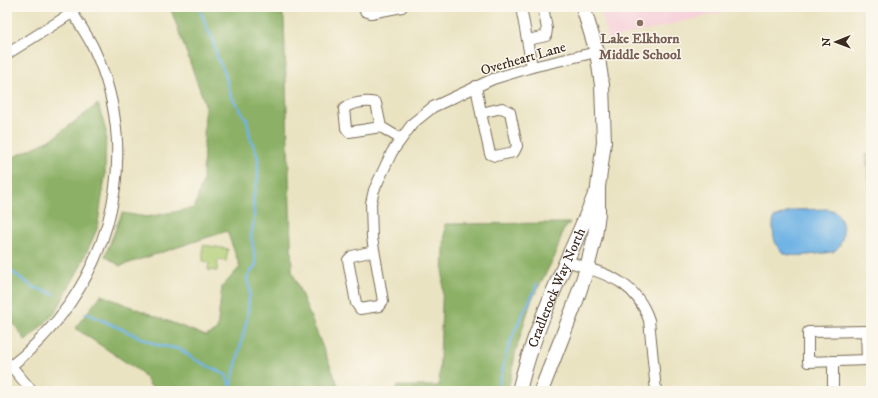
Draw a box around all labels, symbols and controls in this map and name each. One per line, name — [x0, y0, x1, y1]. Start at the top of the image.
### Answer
marker: Lake Elkhorn Middle School — [635, 18, 645, 28]
north arrow — [816, 22, 856, 62]
place label: Lake Elkhorn Middle School — [599, 30, 682, 64]
street label: Overheart Lane — [479, 38, 568, 80]
text: N — [820, 38, 834, 47]
street label: Cradlerock Way North — [524, 225, 590, 350]

